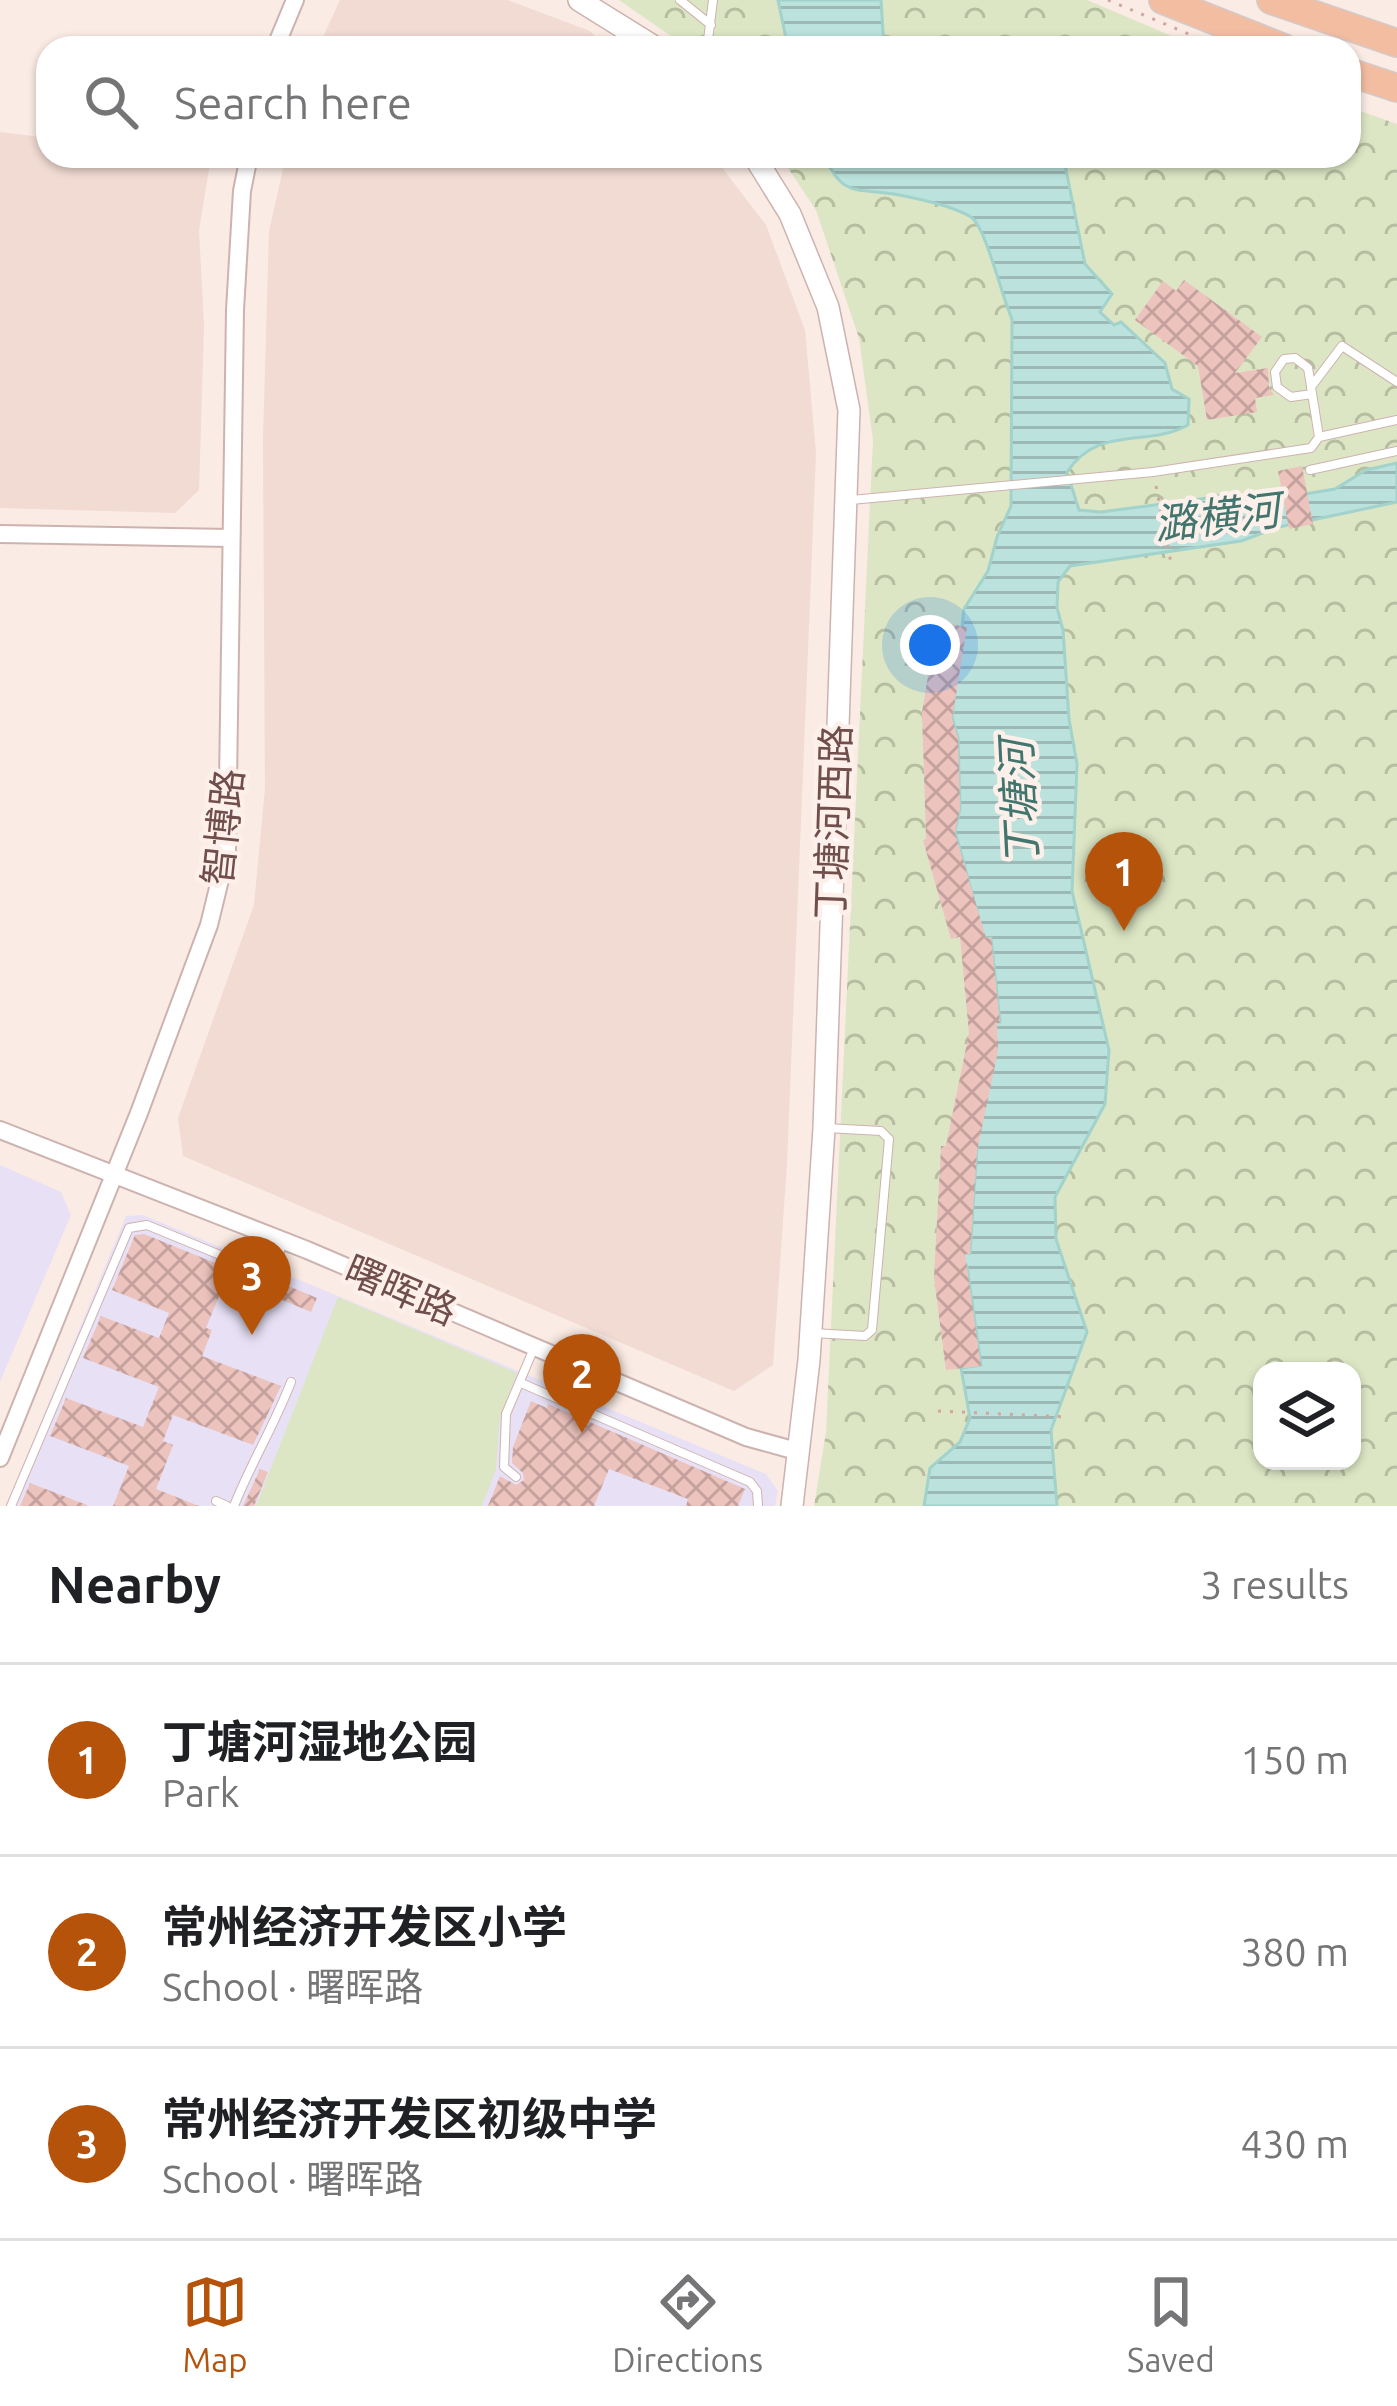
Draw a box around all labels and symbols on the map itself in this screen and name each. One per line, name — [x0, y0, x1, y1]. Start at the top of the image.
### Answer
water label: 潞横河 — [1152, 485, 1289, 548]
your location — [900, 615, 960, 675]
street label: 丁塘河西路 — [808, 724, 857, 920]
water label: 丁塘河 — [991, 732, 1045, 867]
street label: 智博路 — [195, 767, 250, 887]
pin: 1 — [1085, 832, 1163, 931]
pin: 3 — [213, 1236, 291, 1335]
street label: 曙晖路 — [339, 1247, 463, 1332]
pin: 2 — [543, 1334, 621, 1433]

